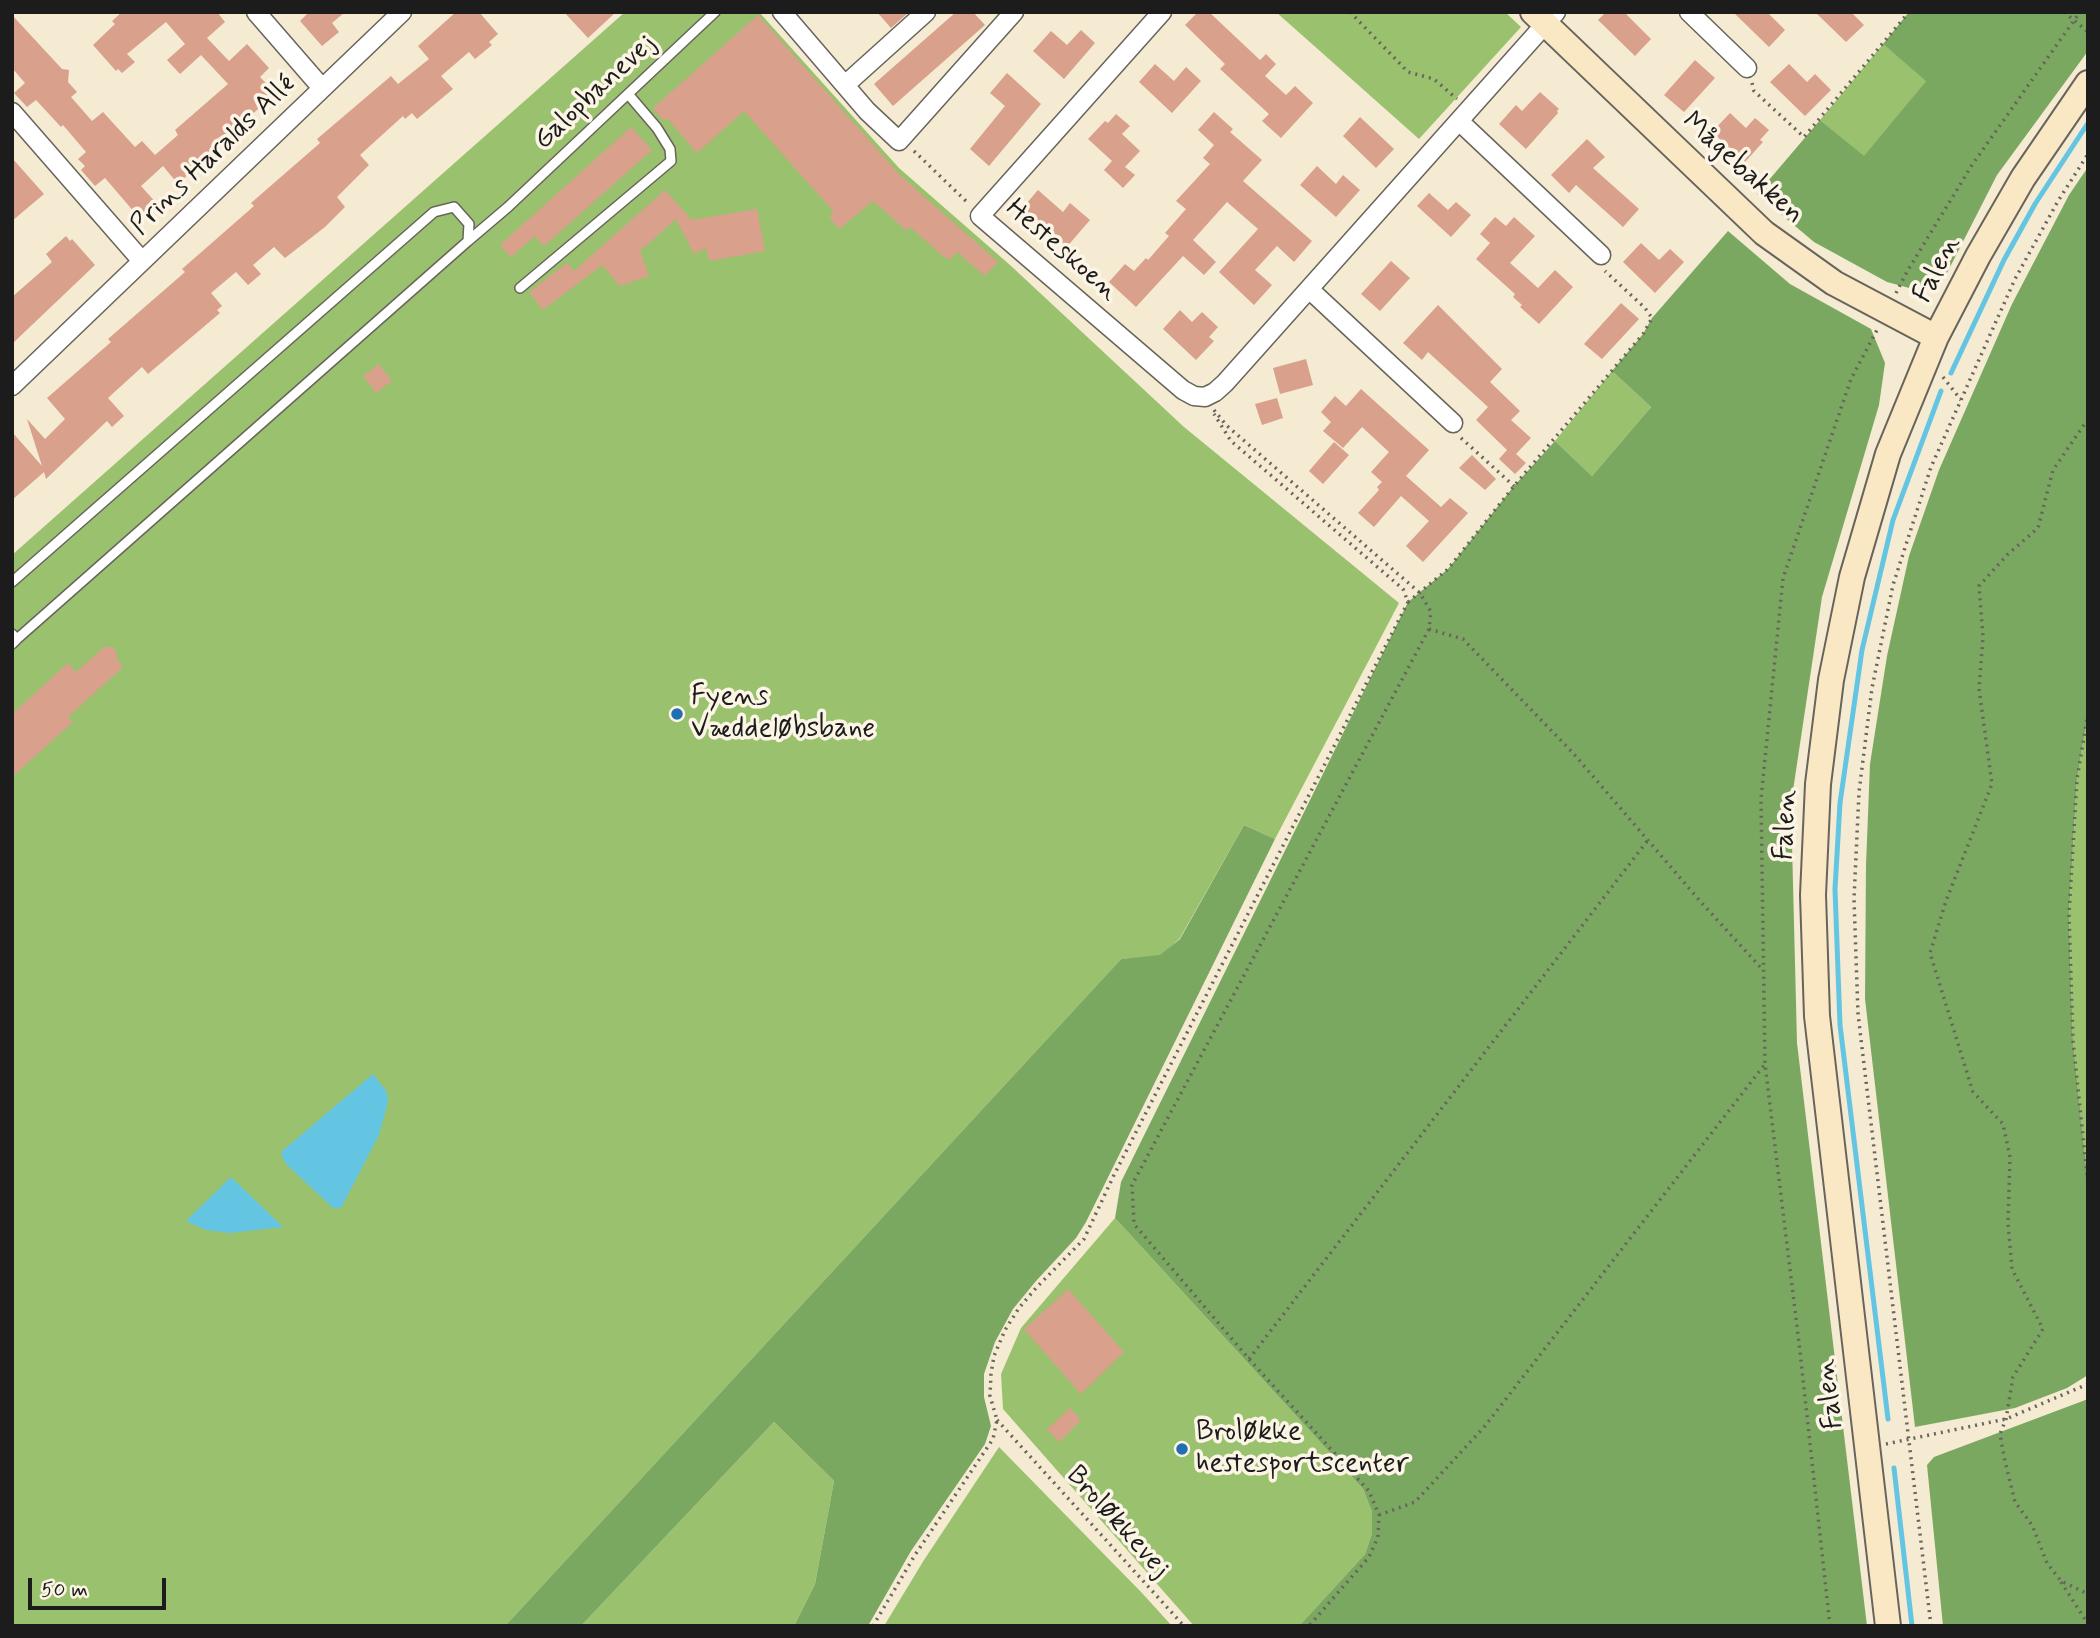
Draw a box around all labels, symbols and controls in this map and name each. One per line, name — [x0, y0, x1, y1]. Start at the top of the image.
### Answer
street label: Galopbanevej — [528, 28, 664, 158]
street label: Prins Haralds Allé — [124, 69, 304, 243]
street label: Mågebakken — [1674, 106, 1810, 232]
street label: Hesteskoen — [998, 193, 1124, 309]
street label: Falen — [1907, 231, 1969, 309]
place label: Fyens Væddeløbsbane — [691, 681, 875, 747]
marker: Fyens Væddeløbsbane — [669, 706, 685, 722]
street label: Falen — [1768, 789, 1806, 861]
street label: Falen — [1810, 1357, 1852, 1431]
place label: Broløkke hestesportscenter — [1196, 1416, 1409, 1482]
marker: Broløkke hestesportscenter — [1174, 1441, 1190, 1457]
street label: Broløkkevej — [1058, 1460, 1176, 1586]
scale bar — [32, 1564, 170, 1608]
text: 50 m — [41, 1576, 88, 1604]

